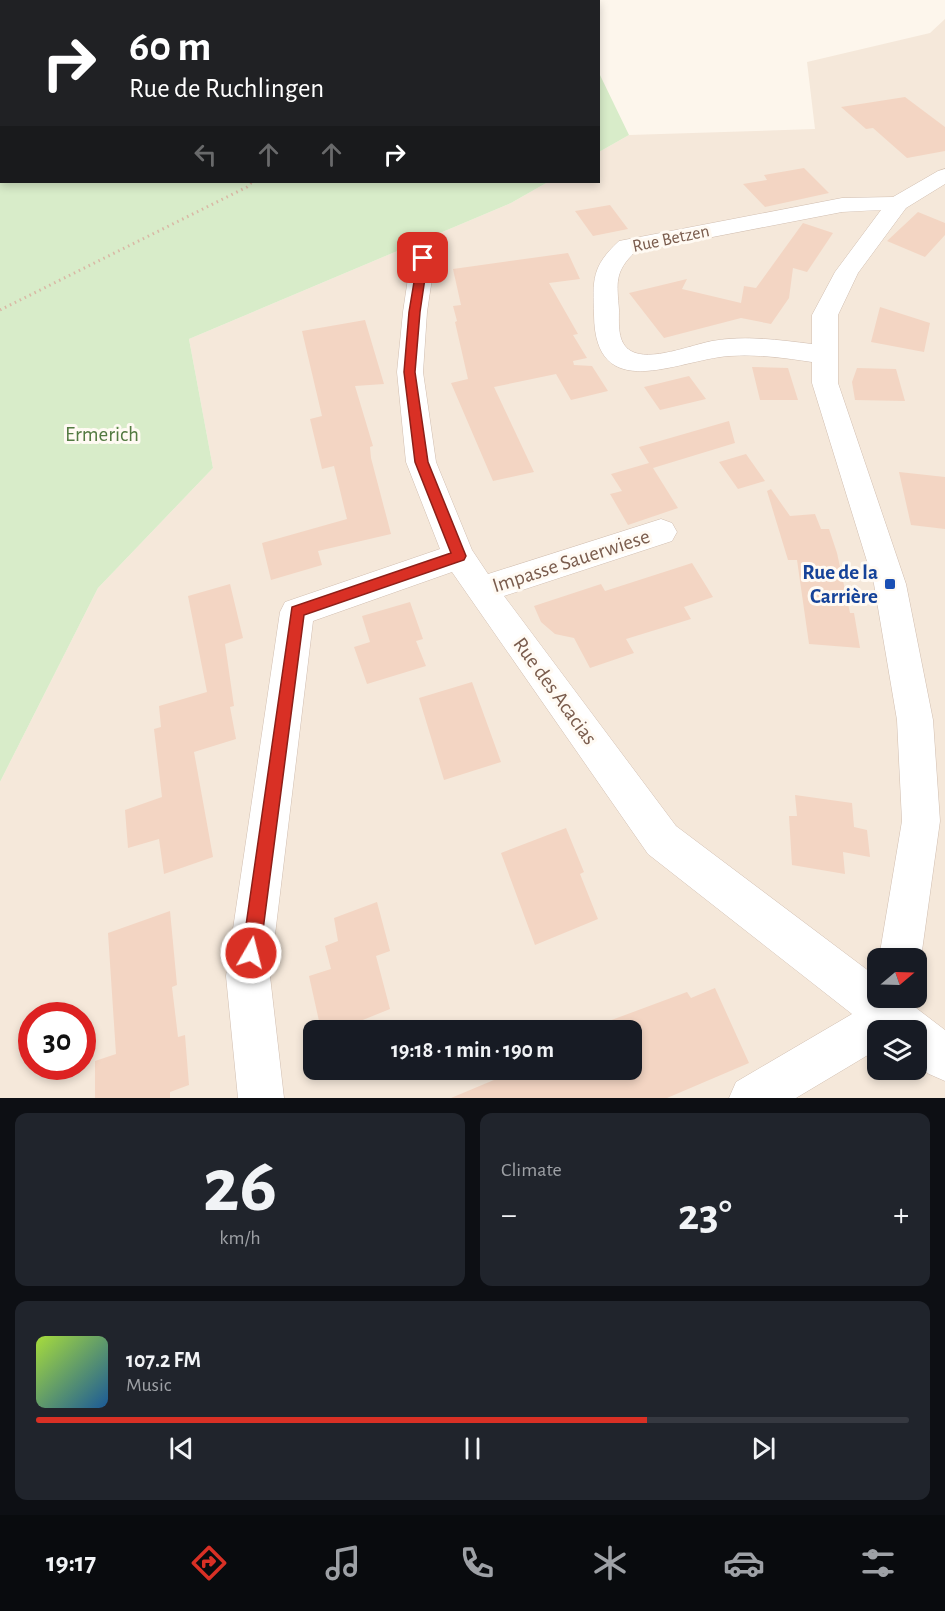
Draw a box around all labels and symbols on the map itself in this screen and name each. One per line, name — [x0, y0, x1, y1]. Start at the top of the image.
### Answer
street label: Rue Betzen — [631, 222, 711, 256]
pin — [397, 232, 448, 283]
park label: Ermerich — [65, 424, 139, 445]
street label: Impasse Sauerwiese — [490, 526, 652, 596]
place label: Rue de la Carrière — [802, 562, 878, 607]
marker: Rue de la Carrière — [883, 577, 897, 591]
street label: Rue des Acacias — [509, 634, 601, 748]
position arrow — [219, 921, 283, 985]
north arrow — [867, 948, 927, 1008]
speed limit sign: 30 — [18, 1002, 96, 1080]

